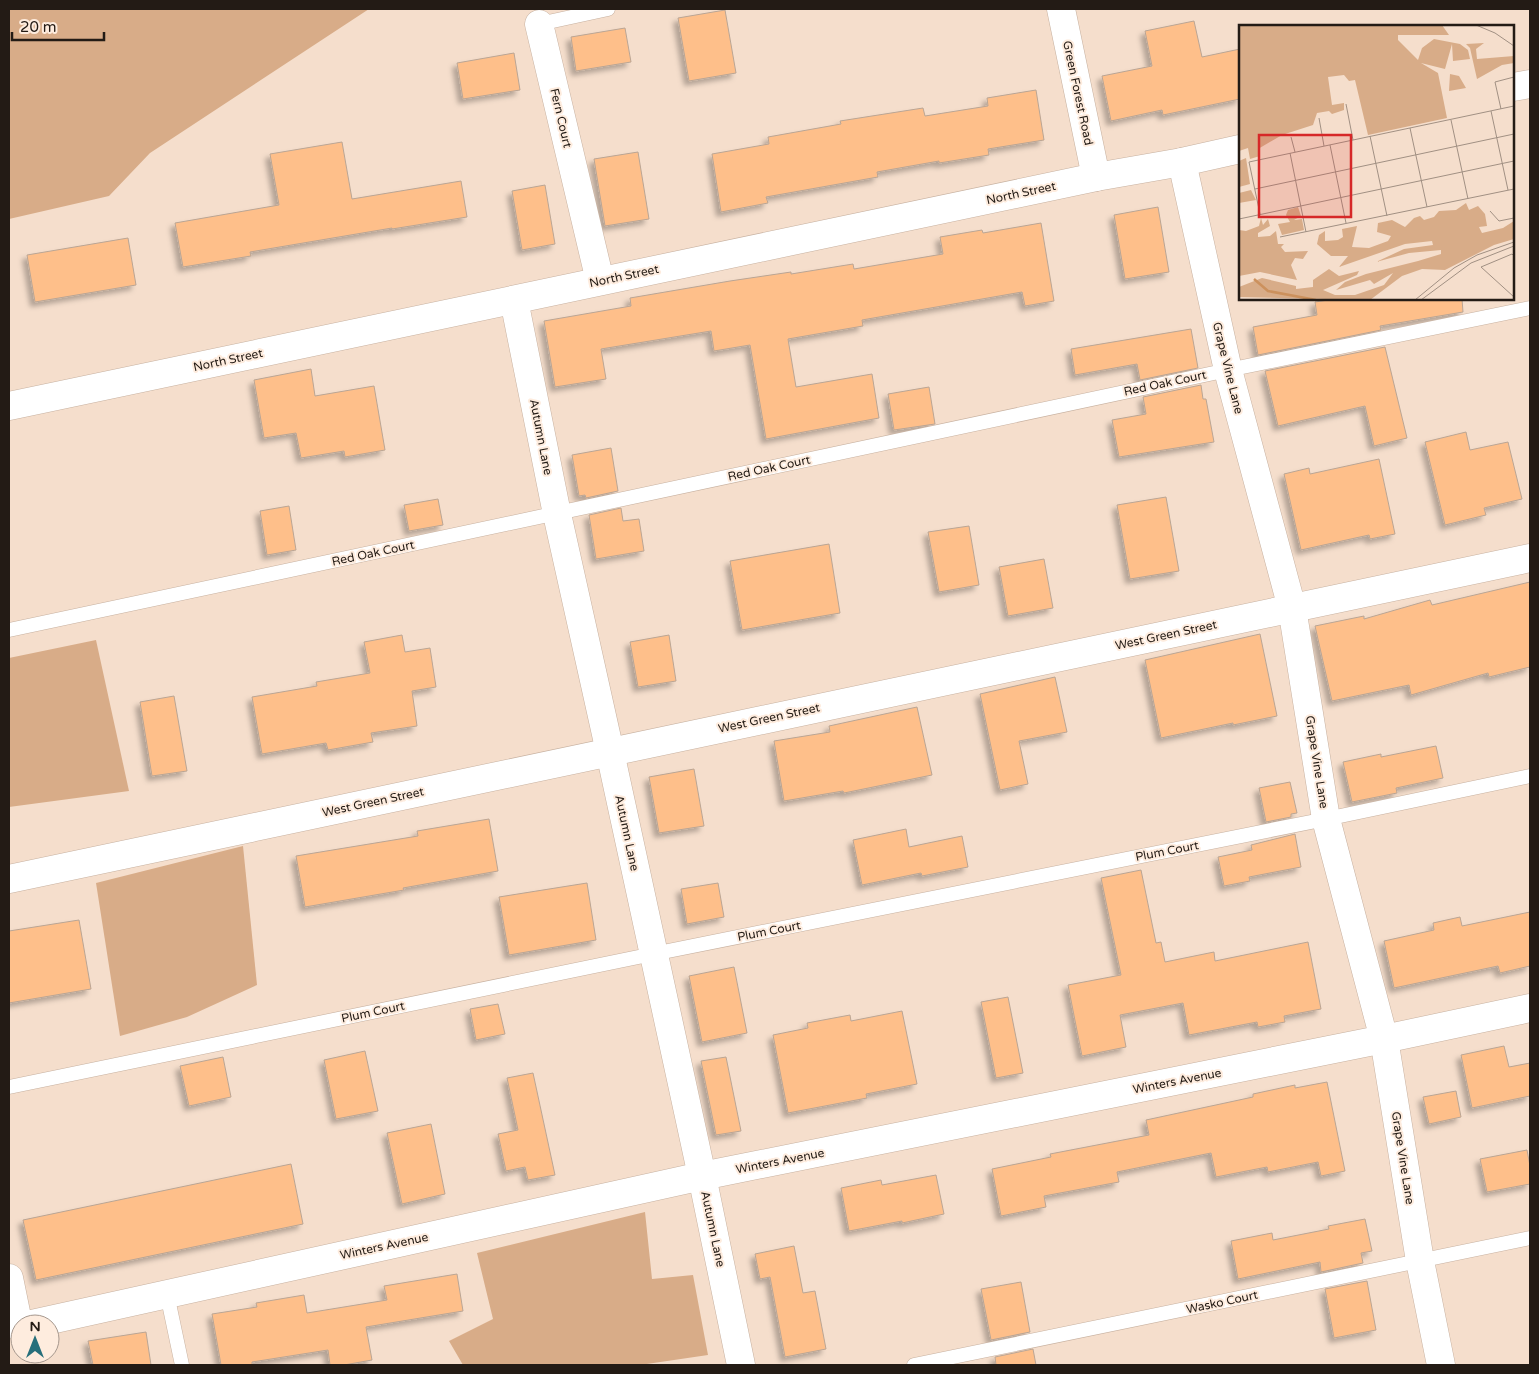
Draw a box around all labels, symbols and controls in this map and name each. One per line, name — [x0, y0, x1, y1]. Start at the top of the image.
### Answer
scale bar — [12, 10, 105, 42]
text: 20 m — [20, 18, 57, 36]
inset map — [1239, 25, 1514, 300]
street label: Green Forest Road — [1060, 40, 1096, 146]
street label: Fern Court — [547, 87, 575, 149]
street label: North Street — [985, 179, 1057, 207]
street label: North Street — [588, 262, 660, 290]
street label: Grape Vine Lane — [1210, 321, 1246, 416]
street label: North Street — [192, 346, 264, 374]
street label: Red Oak Court — [1122, 367, 1208, 399]
street label: Autumn Lane — [527, 398, 555, 476]
street label: Red Oak Court — [726, 452, 812, 484]
street label: Red Oak Court — [330, 537, 416, 569]
street label: West Green Street — [1114, 617, 1219, 653]
street label: West Green Street — [717, 700, 822, 736]
street label: Grape Vine Lane — [1303, 714, 1331, 810]
street label: West Green Street — [321, 784, 426, 820]
street label: Autumn Lane — [612, 794, 642, 872]
street label: Plum Court — [1134, 838, 1200, 864]
street label: Plum Court — [736, 918, 802, 944]
street label: Plum Court — [340, 998, 406, 1026]
street label: Winters Avenue — [1132, 1066, 1223, 1096]
street label: Grape Vine Lane — [1389, 1110, 1417, 1206]
street label: Winters Avenue — [735, 1146, 826, 1176]
street label: Autumn Lane — [698, 1190, 728, 1268]
street label: Winters Avenue — [339, 1230, 430, 1262]
street label: Wasko Court — [1185, 1287, 1260, 1316]
north arrow — [10, 1314, 60, 1364]
text: N — [29, 1318, 41, 1335]

